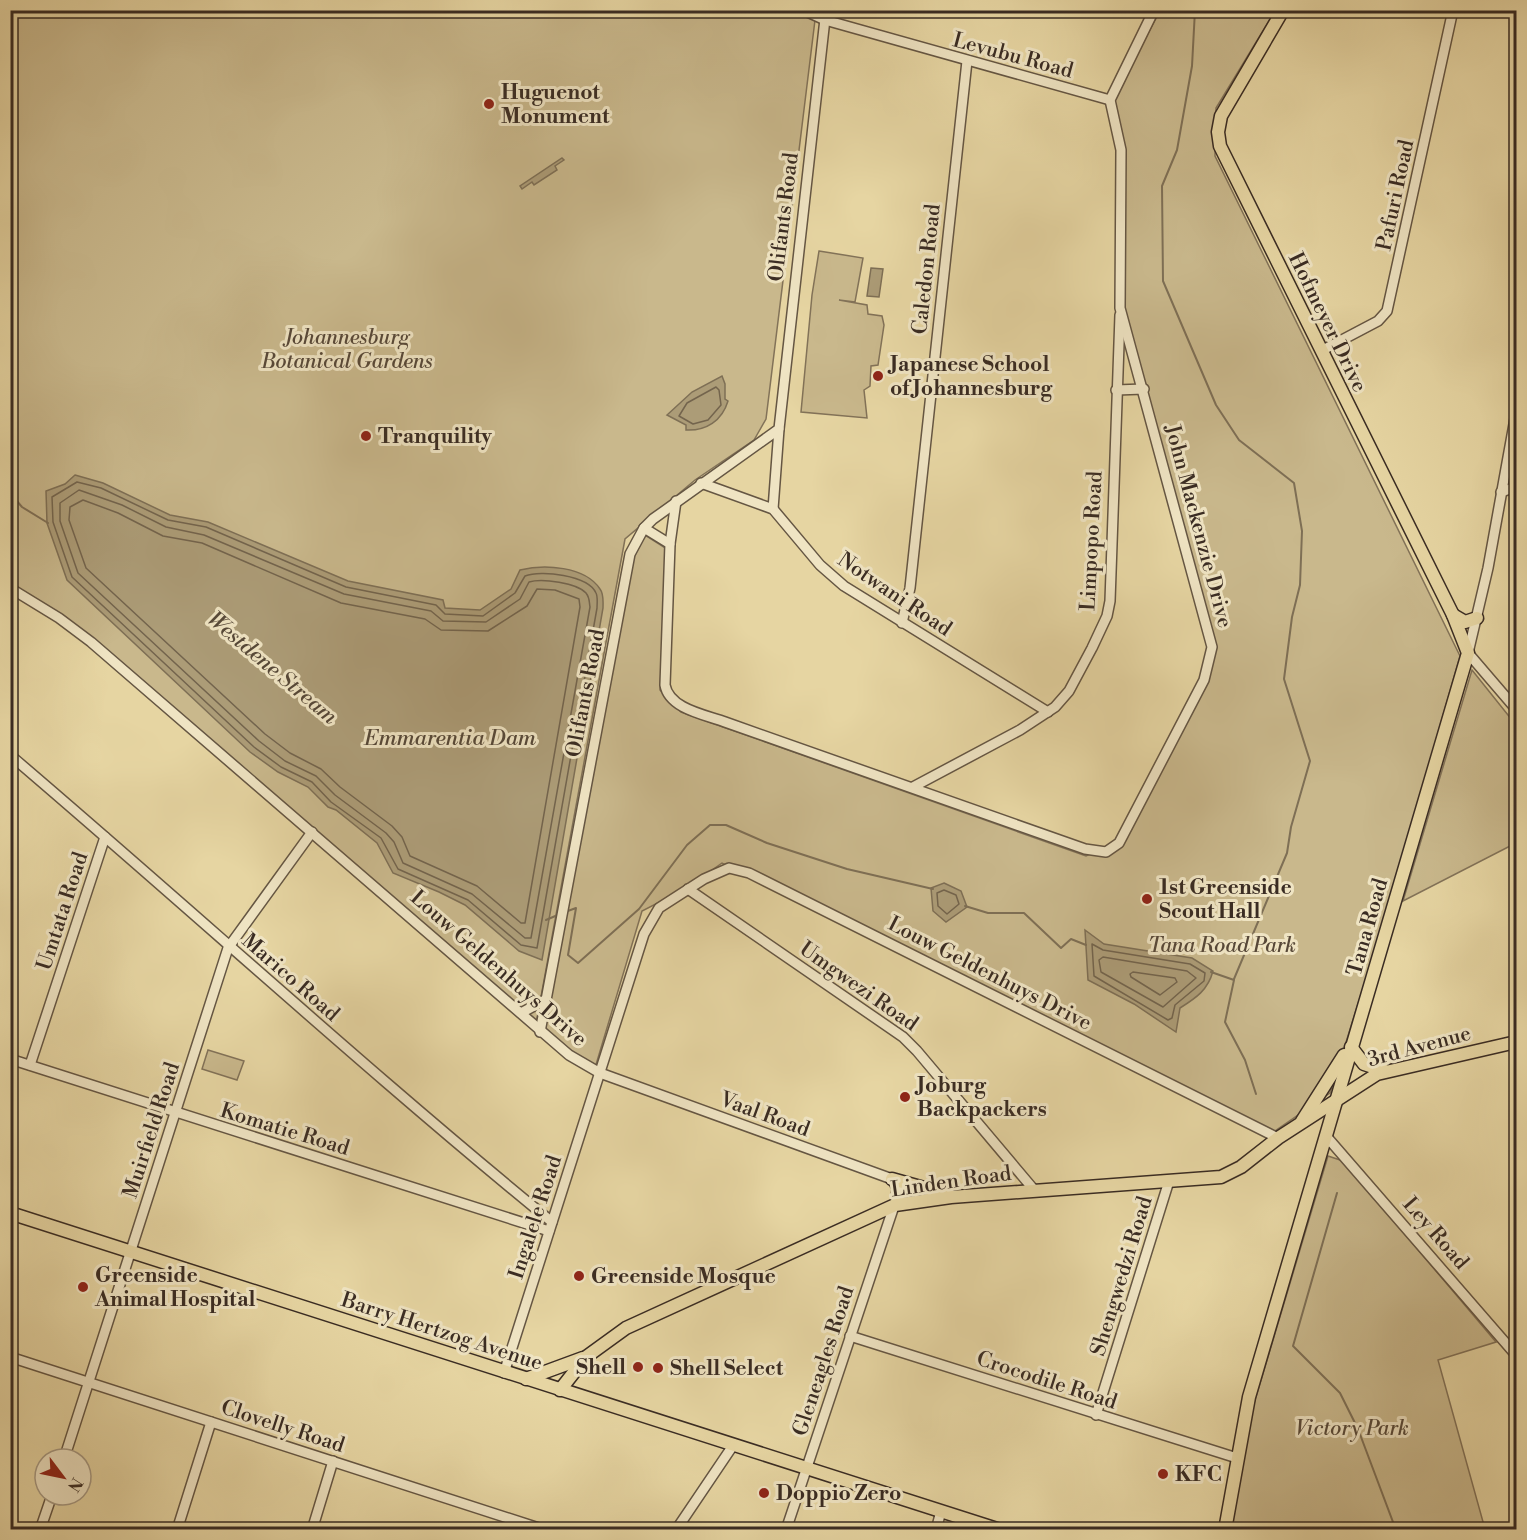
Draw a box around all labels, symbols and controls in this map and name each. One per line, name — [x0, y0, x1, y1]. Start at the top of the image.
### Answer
street label: Levubu Road — [950, 27, 1076, 85]
place label: Huguenot Monument — [501, 80, 610, 130]
marker: Huguenot Monument — [482, 97, 496, 111]
street label: Pafuri Road — [1372, 137, 1420, 253]
street label: Olifants Road — [763, 151, 805, 283]
street label: Caledon Road — [907, 202, 947, 336]
street label: Hofmeyer Drive — [1282, 248, 1372, 397]
park label: Johannesburg Botanical Gardens — [260, 325, 433, 375]
place label: Japanese School of Johannesburg — [887, 352, 1053, 402]
marker: Japanese School of Johannesburg — [871, 369, 885, 383]
street label: John Mackenzie Drive — [1158, 421, 1238, 631]
place label: Tranquility — [378, 424, 492, 450]
marker: Tranquility — [359, 429, 373, 443]
street label: Limpopo Road — [1075, 470, 1109, 612]
street label: Notwani Road — [832, 547, 957, 643]
water label: Westdene Stream — [202, 606, 343, 730]
street label: Olifants Road — [561, 627, 611, 759]
water label: Emmarentia Dam — [363, 725, 536, 752]
street label: Umtata Road — [32, 849, 94, 974]
place label: 1st Greenside Scout Hall — [1159, 875, 1292, 925]
street label: Tana Road — [1342, 875, 1394, 979]
street label: Louw Geldenhuys Drive — [405, 885, 592, 1053]
marker: 1st Greenside Scout Hall — [1140, 892, 1154, 906]
street label: Louw Geldenhuys Drive — [883, 911, 1096, 1037]
street label: Marico Road — [236, 928, 345, 1027]
park label: Tana Road Park — [1148, 933, 1296, 959]
street label: Umgwezi Road — [794, 936, 923, 1037]
street label: 3rd Avenue — [1365, 1021, 1474, 1073]
street label: Muirfield Road — [118, 1059, 186, 1202]
place label: Joburg Backpackers — [914, 1073, 1047, 1123]
street label: Vaal Road — [715, 1086, 813, 1143]
marker: Joburg Backpackers — [898, 1090, 912, 1104]
street label: Komatie Road — [217, 1098, 353, 1162]
street label: Ingalele Road — [504, 1152, 568, 1283]
street label: Linden Road — [889, 1161, 1013, 1203]
street label: Ley Road — [1397, 1192, 1474, 1275]
street label: Shengwedzi Road — [1085, 1193, 1159, 1359]
place label: Greenside Animal Hospital — [94, 1263, 255, 1313]
place label: Greenside Mosque — [591, 1264, 776, 1290]
marker: Greenside Mosque — [572, 1269, 586, 1283]
marker: Greenside Animal Hospital — [76, 1280, 90, 1294]
street label: Gleneagles Road — [787, 1283, 860, 1439]
street label: Barry Hertzog Avenue — [337, 1287, 546, 1377]
street label: Crocodile Road — [973, 1346, 1120, 1416]
place label: Shell — [576, 1355, 626, 1381]
place label: Shell Select — [670, 1356, 784, 1382]
marker: Shell — [631, 1360, 645, 1374]
marker: Shell Select — [651, 1361, 665, 1375]
street label: Clovelly Road — [218, 1395, 348, 1459]
park label: Victory Park — [1295, 1416, 1409, 1442]
north arrow — [33, 1447, 93, 1507]
place label: KFC — [1175, 1462, 1222, 1488]
marker: KFC — [1156, 1467, 1170, 1481]
text: N — [63, 1474, 87, 1495]
place label: Doppio Zero — [776, 1481, 901, 1507]
marker: Doppio Zero — [757, 1486, 771, 1500]

